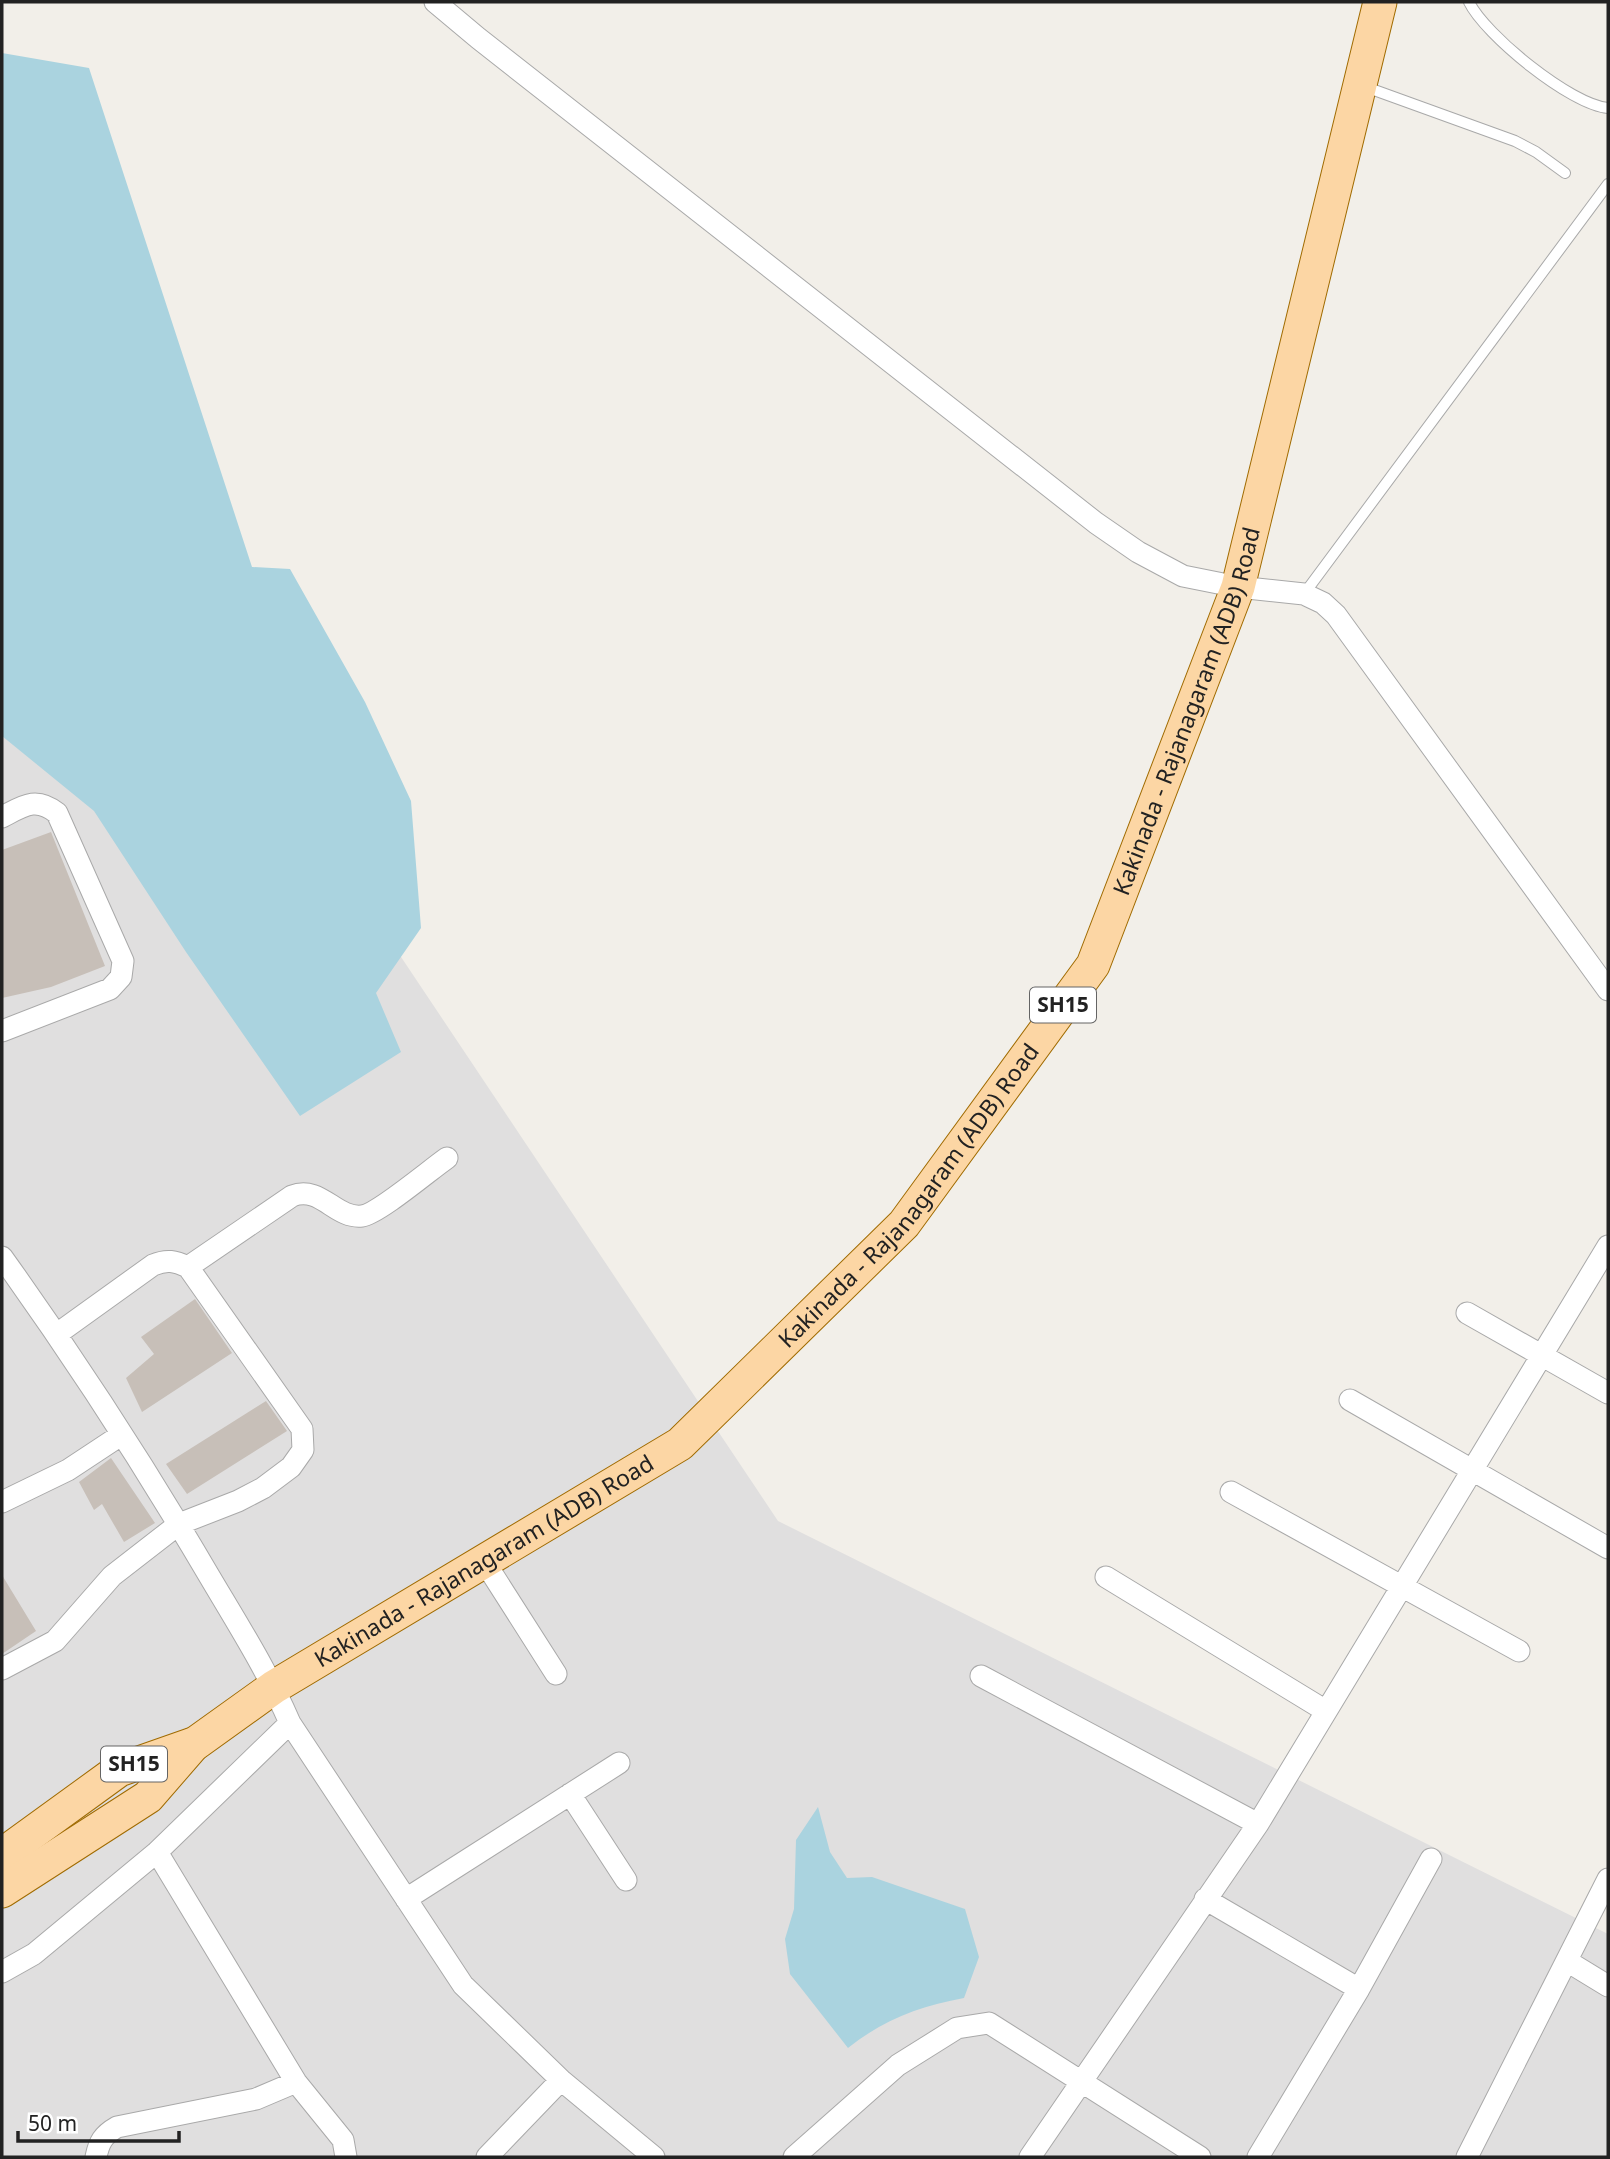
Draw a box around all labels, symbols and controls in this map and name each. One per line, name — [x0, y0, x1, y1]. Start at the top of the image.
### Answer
street label: Kakinada - Rajanagaram (ADB) Road — [1104, 523, 1267, 900]
road number: SH15 — [1030, 988, 1096, 1023]
street label: Kakinada - Rajanagaram (ADB) Road — [770, 1036, 1046, 1354]
street label: Kakinada - Rajanagaram (ADB) Road — [308, 1447, 659, 1674]
road number: SH15 — [101, 1746, 167, 1782]
scale bar — [18, 2100, 178, 2144]
text: 50 m — [28, 2109, 77, 2137]

